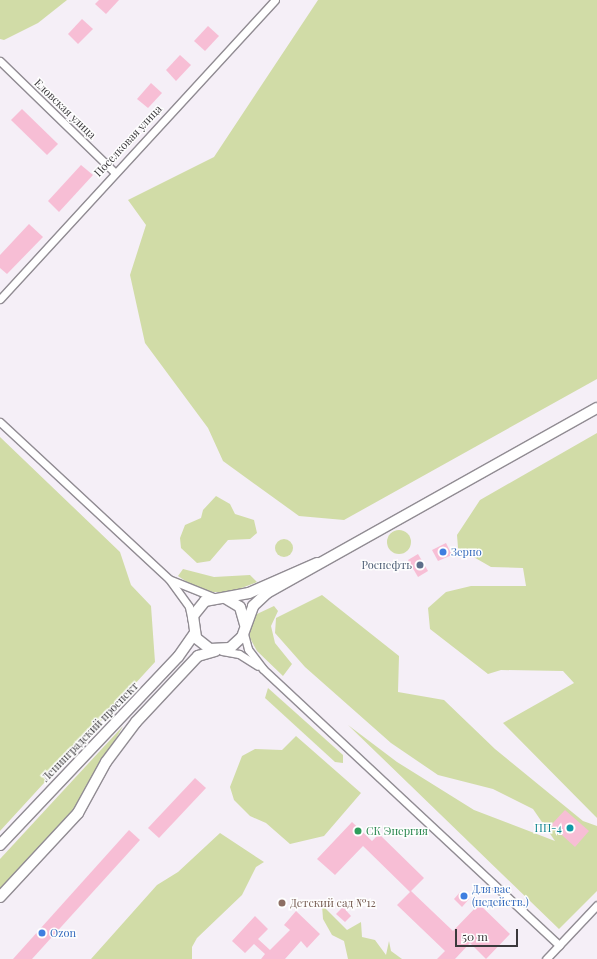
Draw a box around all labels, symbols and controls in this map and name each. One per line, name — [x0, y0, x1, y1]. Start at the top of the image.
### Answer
street label: Еловская улица — [32, 76, 98, 142]
street label: Поселковая улица — [91, 103, 165, 179]
place label: Зерно — [451, 545, 482, 559]
marker: Зерно — [438, 547, 448, 557]
place label: Роснефть — [361, 558, 412, 572]
marker: Роснефть — [415, 560, 425, 570]
street label: Ленинградский проспект — [39, 679, 141, 785]
place label: ПП-4 — [535, 821, 562, 835]
marker: ПП-4 — [565, 823, 575, 833]
place label: СК Энергия — [366, 824, 428, 838]
marker: СК Энергия — [353, 826, 363, 836]
place label: Для вас (недейств.) — [472, 883, 529, 909]
marker: Для вас (недейств.) — [459, 891, 469, 901]
place label: Детский сад №12 — [290, 896, 376, 910]
marker: Детский сад №12 — [277, 898, 287, 908]
scale bar — [457, 921, 520, 947]
place label: Ozon — [50, 926, 76, 940]
marker: Ozon — [37, 928, 47, 938]
text: 50 m — [462, 928, 488, 944]

